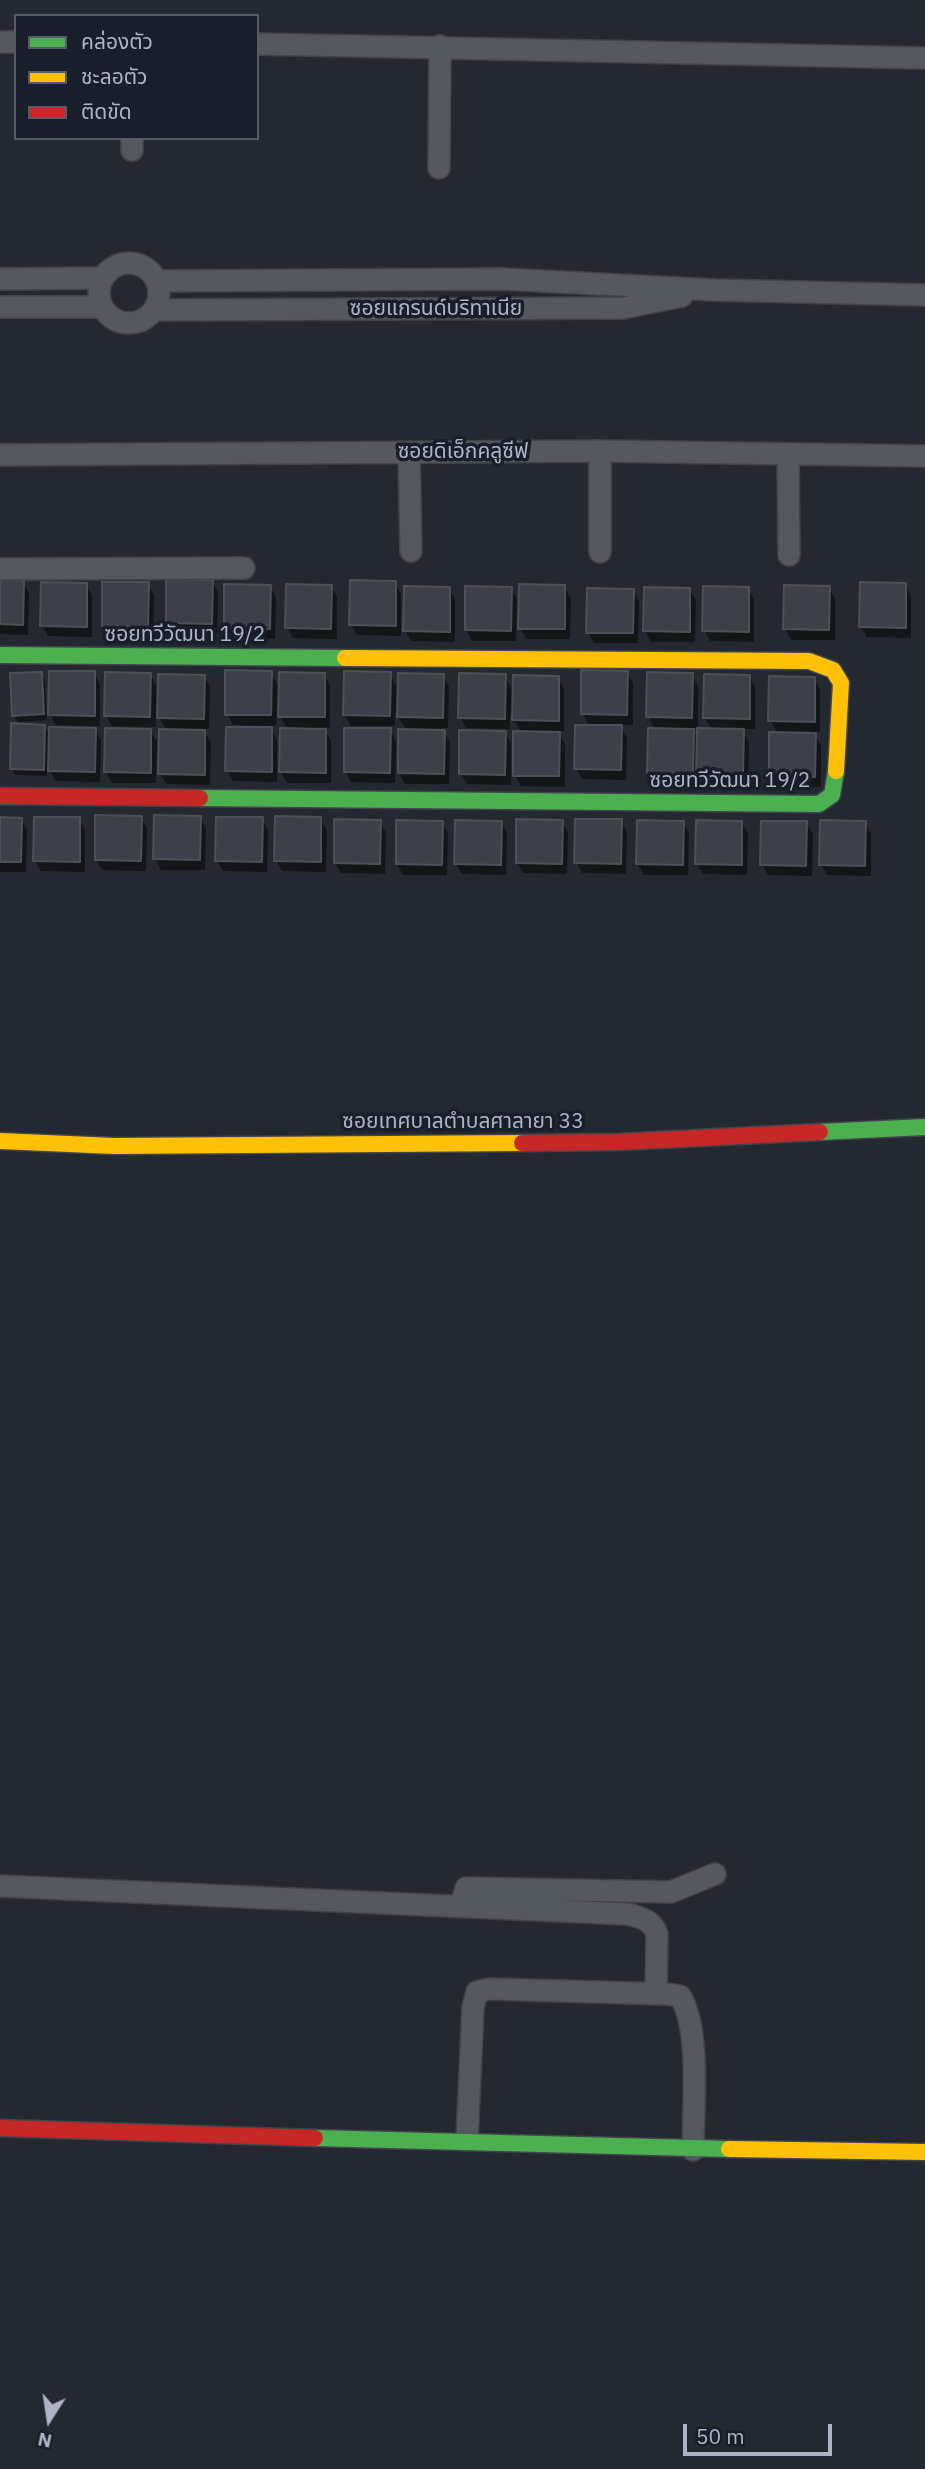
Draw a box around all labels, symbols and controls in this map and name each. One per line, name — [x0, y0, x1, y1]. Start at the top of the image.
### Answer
legend — [14, 14, 259, 140]
text: คล่องตัว — [81, 27, 153, 55]
text: ชะลอตัว — [81, 62, 147, 90]
text: ติดขัด — [81, 97, 132, 125]
street label: ซอยแกรนด์บริทาเนีย — [350, 296, 522, 322]
street label: ซอยดิเอ็กคลูซีฟ — [398, 439, 528, 465]
street label: ซอยทวีวัฒนา 19/2 — [105, 622, 265, 648]
street label: ซอยทวีวัฒนา 19/2 — [650, 768, 810, 794]
street label: ซอยเทศบาลตำบลศาลายา 33 — [342, 1109, 584, 1135]
north arrow — [14, 2385, 84, 2455]
scale bar — [687, 2410, 836, 2454]
text: 50 m — [696, 2422, 745, 2450]
text: N — [35, 2427, 54, 2454]

